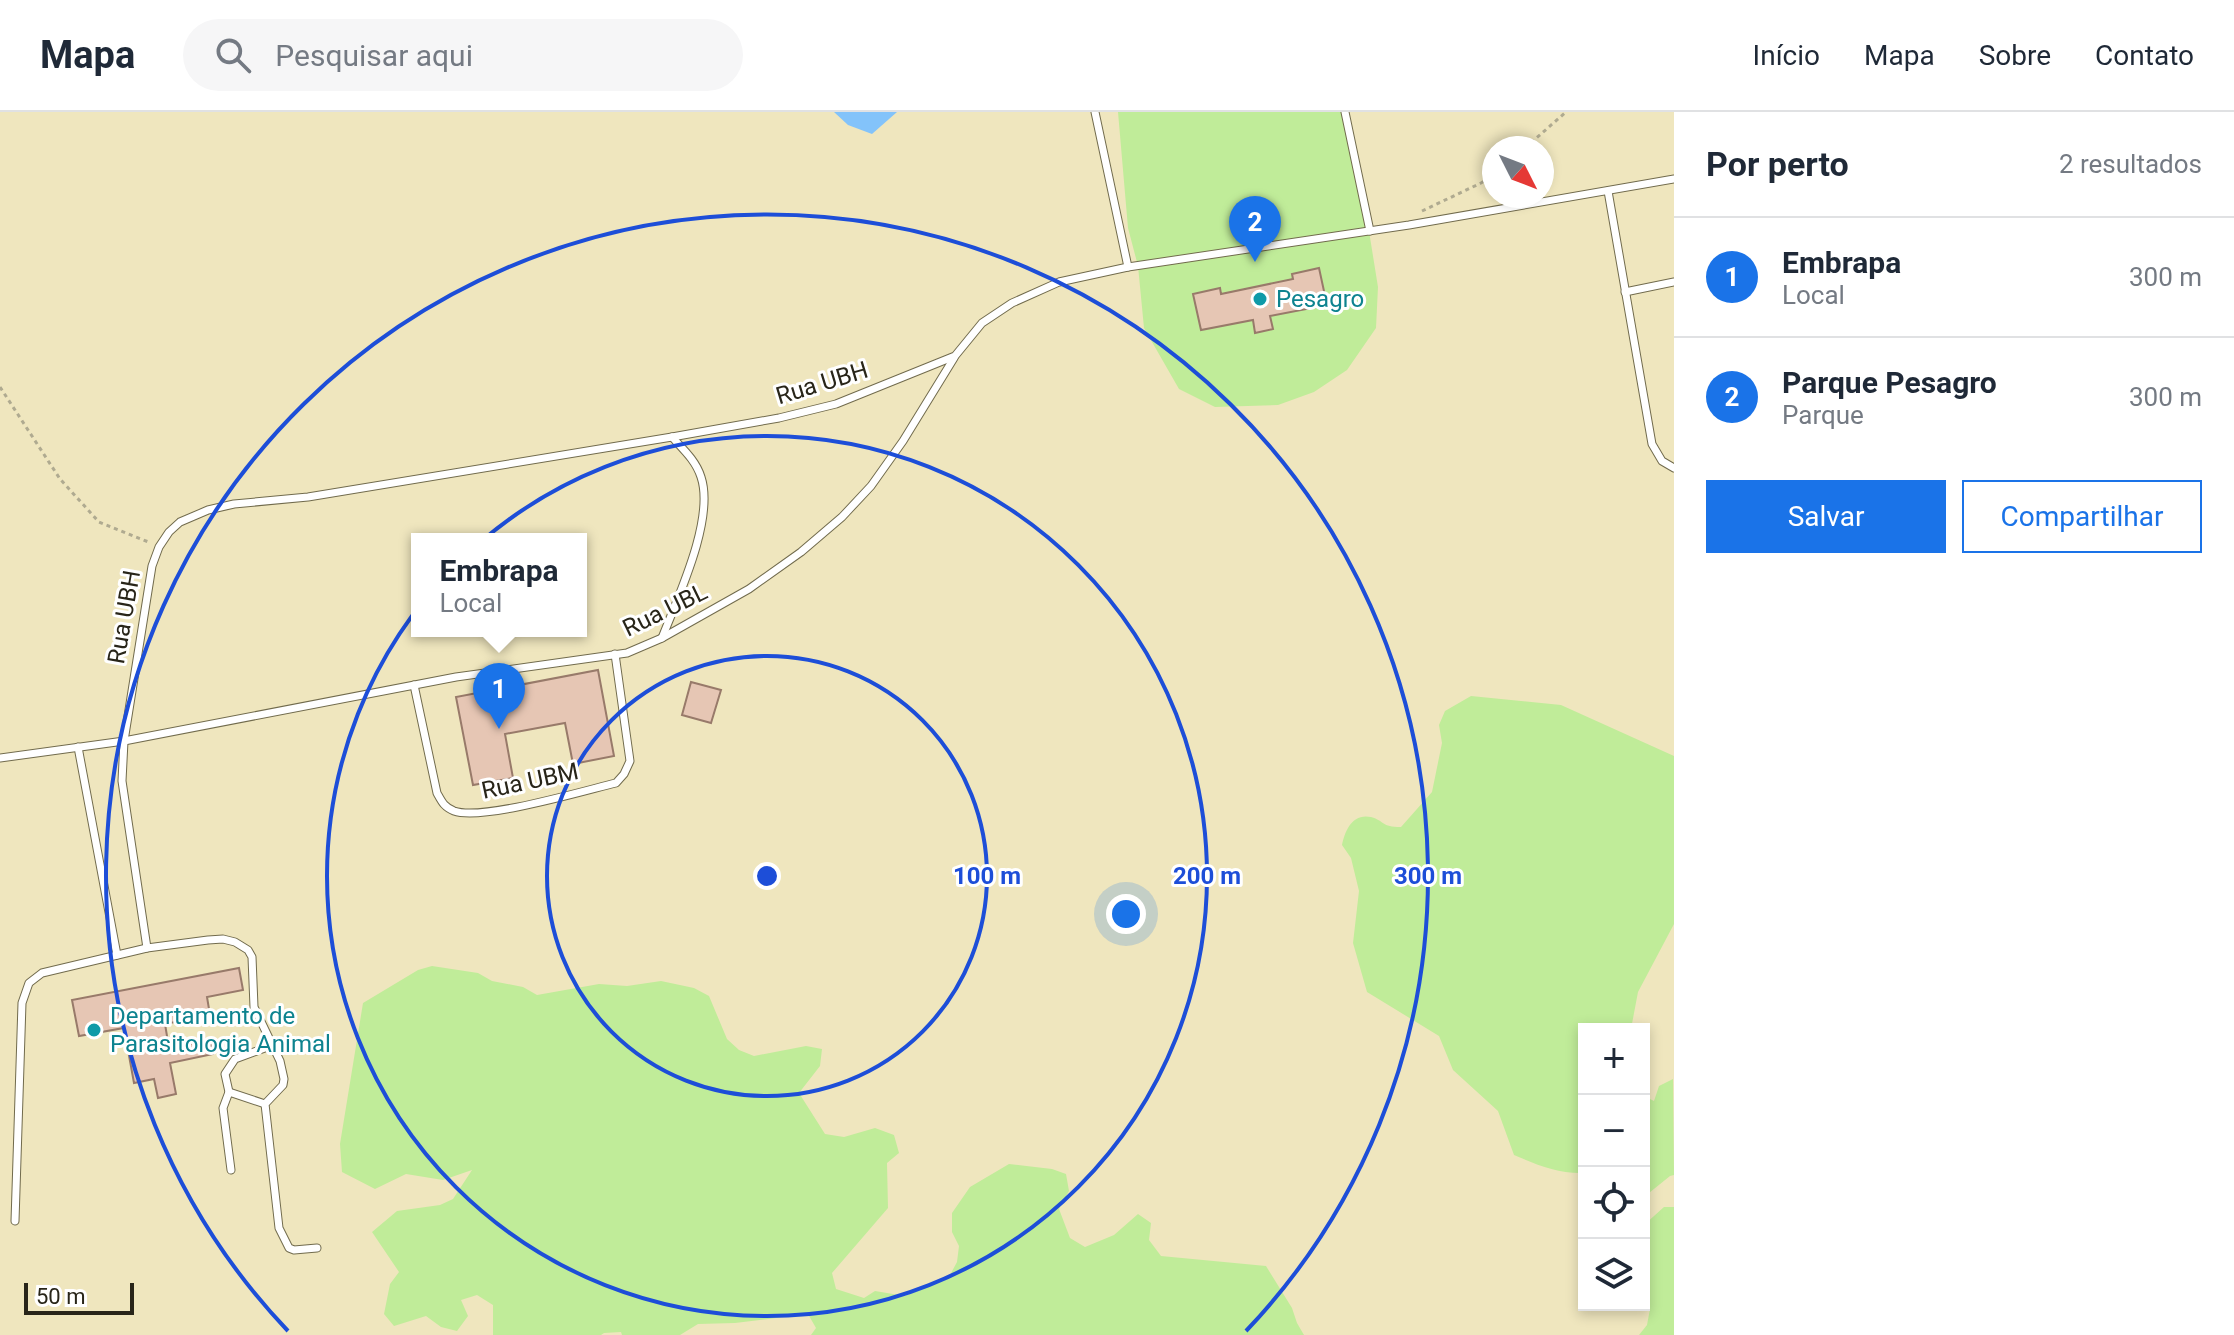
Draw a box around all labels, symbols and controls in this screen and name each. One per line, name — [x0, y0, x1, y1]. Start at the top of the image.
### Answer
search box — [183, 19, 743, 91]
text: Mapa — [40, 33, 135, 77]
icon: search — [211, 33, 255, 77]
text: Pesquisar aqui — [275, 38, 473, 73]
text: Início — [1753, 39, 1820, 72]
text: Mapa — [1864, 39, 1935, 72]
text: Sobre — [1979, 39, 2051, 72]
text: Contato — [2095, 39, 2194, 72]
north arrow — [1482, 136, 1554, 208]
text: Por perto — [1706, 144, 1849, 184]
text: 2 resultados — [2059, 149, 2202, 179]
pin: 2 — [1229, 196, 1281, 262]
text: Embrapa — [1782, 245, 1901, 280]
text: 1 — [1725, 262, 1739, 292]
text: 300 m — [2129, 262, 2202, 292]
text: Local — [1782, 280, 1845, 310]
place label: Pesagro — [1276, 285, 1364, 313]
marker: Pesagro — [1251, 290, 1269, 308]
street label: Rua UBH — [773, 356, 871, 410]
text: Parque Pesagro — [1782, 365, 1997, 400]
text: 2 — [1725, 382, 1739, 412]
text: 300 m — [2129, 382, 2202, 412]
text: Parque — [1782, 400, 1864, 430]
button: Salvar — [1706, 480, 1946, 553]
button: Compartilhar — [1962, 480, 2202, 553]
popup — [411, 533, 587, 637]
text: Embrapa — [439, 553, 559, 588]
street label: Rua UBH — [102, 568, 146, 666]
street label: Rua UBL — [618, 578, 712, 642]
text: Local — [439, 588, 502, 618]
pin: 1 — [473, 663, 525, 729]
street label: Rua UBM — [479, 757, 581, 805]
centre of rings — [753, 862, 781, 890]
text: 100 m — [953, 862, 1021, 890]
text: 200 m — [1173, 862, 1241, 890]
text: 300 m — [1394, 862, 1462, 890]
your location — [1106, 894, 1146, 934]
place label: Departamento de Parasitologia Animal — [110, 1002, 331, 1058]
marker: Departamento de Parasitologia Animal — [85, 1021, 103, 1039]
map controls — [1578, 1023, 1650, 1311]
button: + — [1578, 1023, 1650, 1095]
button: − — [1578, 1095, 1650, 1167]
button: locate — [1578, 1167, 1650, 1239]
button: layers — [1578, 1239, 1650, 1311]
scale bar — [24, 1279, 134, 1315]
text: 50 m — [36, 1284, 85, 1309]

